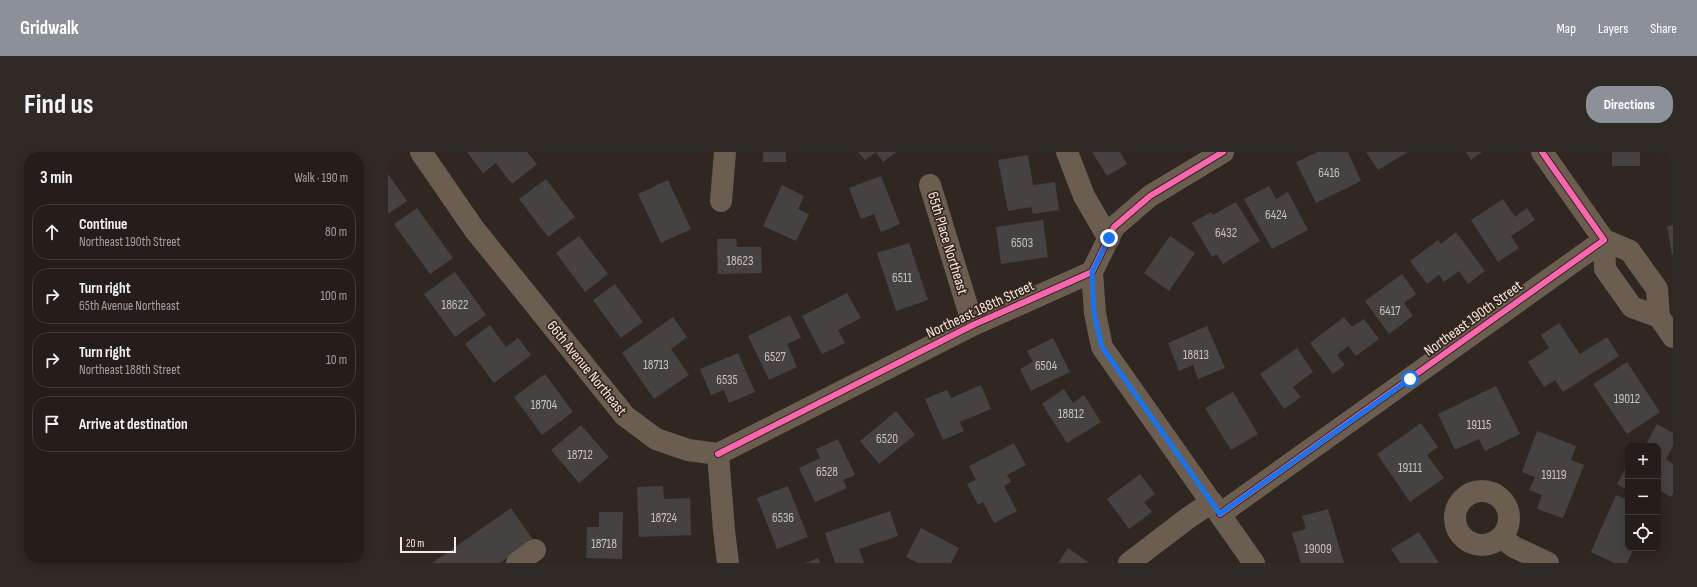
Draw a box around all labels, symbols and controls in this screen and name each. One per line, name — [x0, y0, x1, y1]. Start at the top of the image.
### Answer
text: Gridwalk — [20, 17, 79, 40]
text: Map — [1556, 20, 1576, 37]
text: Layers — [1598, 20, 1628, 37]
text: Share — [1650, 20, 1677, 37]
button: Directions — [1586, 86, 1673, 123]
text: Find us — [24, 88, 93, 121]
house number: 6416 — [1318, 165, 1340, 181]
text: 3 min — [40, 168, 73, 188]
text: Walk · 190 m — [294, 170, 348, 186]
street label: 65th Place Northeast — [923, 190, 972, 297]
house number: 6424 — [1265, 207, 1288, 223]
text: Continue — [79, 215, 128, 234]
icon: ahead — [41, 221, 63, 243]
text: 80 m — [325, 224, 347, 240]
house number: 6432 — [1215, 225, 1237, 241]
route end — [1100, 229, 1118, 247]
text: Northeast 190th Street — [79, 234, 181, 250]
house number: 6503 — [1011, 235, 1033, 251]
house number: 18623 — [727, 253, 753, 269]
house number: 6511 — [892, 270, 912, 286]
street label: Northeast 188th Street — [923, 276, 1038, 343]
street label: Northeast 190th Street — [1420, 276, 1527, 361]
text: Turn right — [79, 279, 131, 298]
icon: right — [41, 285, 63, 307]
text: 100 m — [320, 288, 347, 304]
house number: 18622 — [442, 297, 468, 313]
text: 65th Avenue Northeast — [79, 298, 180, 314]
house number: 6417 — [1379, 303, 1401, 319]
street label: 66th Avenue Northeast — [543, 317, 631, 420]
text: Turn right — [79, 343, 131, 362]
house number: 18813 — [1183, 347, 1209, 363]
icon: right — [41, 349, 63, 371]
house number: 6527 — [764, 349, 787, 365]
text: 10 m — [326, 352, 347, 368]
house number: 18713 — [643, 357, 669, 373]
house number: 6504 — [1035, 358, 1058, 374]
text: Northeast 188th Street — [79, 362, 180, 378]
route start — [1401, 370, 1419, 388]
house number: 6535 — [716, 372, 738, 388]
house number: 19012 — [1614, 391, 1640, 407]
house number: 18704 — [531, 397, 558, 413]
house number: 18812 — [1058, 406, 1084, 422]
icon: arrive — [41, 413, 63, 435]
text: Arrive at destination — [79, 415, 188, 434]
house number: 19115 — [1467, 417, 1491, 433]
house number: 6520 — [876, 431, 898, 447]
map controls — [1625, 443, 1661, 551]
button: + — [1625, 443, 1661, 479]
house number: 18712 — [567, 447, 593, 463]
house number: 19111 — [1398, 460, 1422, 476]
house number: 6528 — [816, 464, 838, 480]
house number: 19119 — [1541, 467, 1567, 483]
button: − — [1625, 479, 1661, 515]
house number: 18724 — [651, 510, 678, 526]
house number: 6536 — [772, 510, 794, 526]
button: locate — [1625, 515, 1661, 551]
scale bar — [400, 535, 456, 554]
house number: 18718 — [591, 536, 617, 552]
text: 20 m — [406, 537, 424, 550]
house number: 19009 — [1304, 541, 1332, 557]

